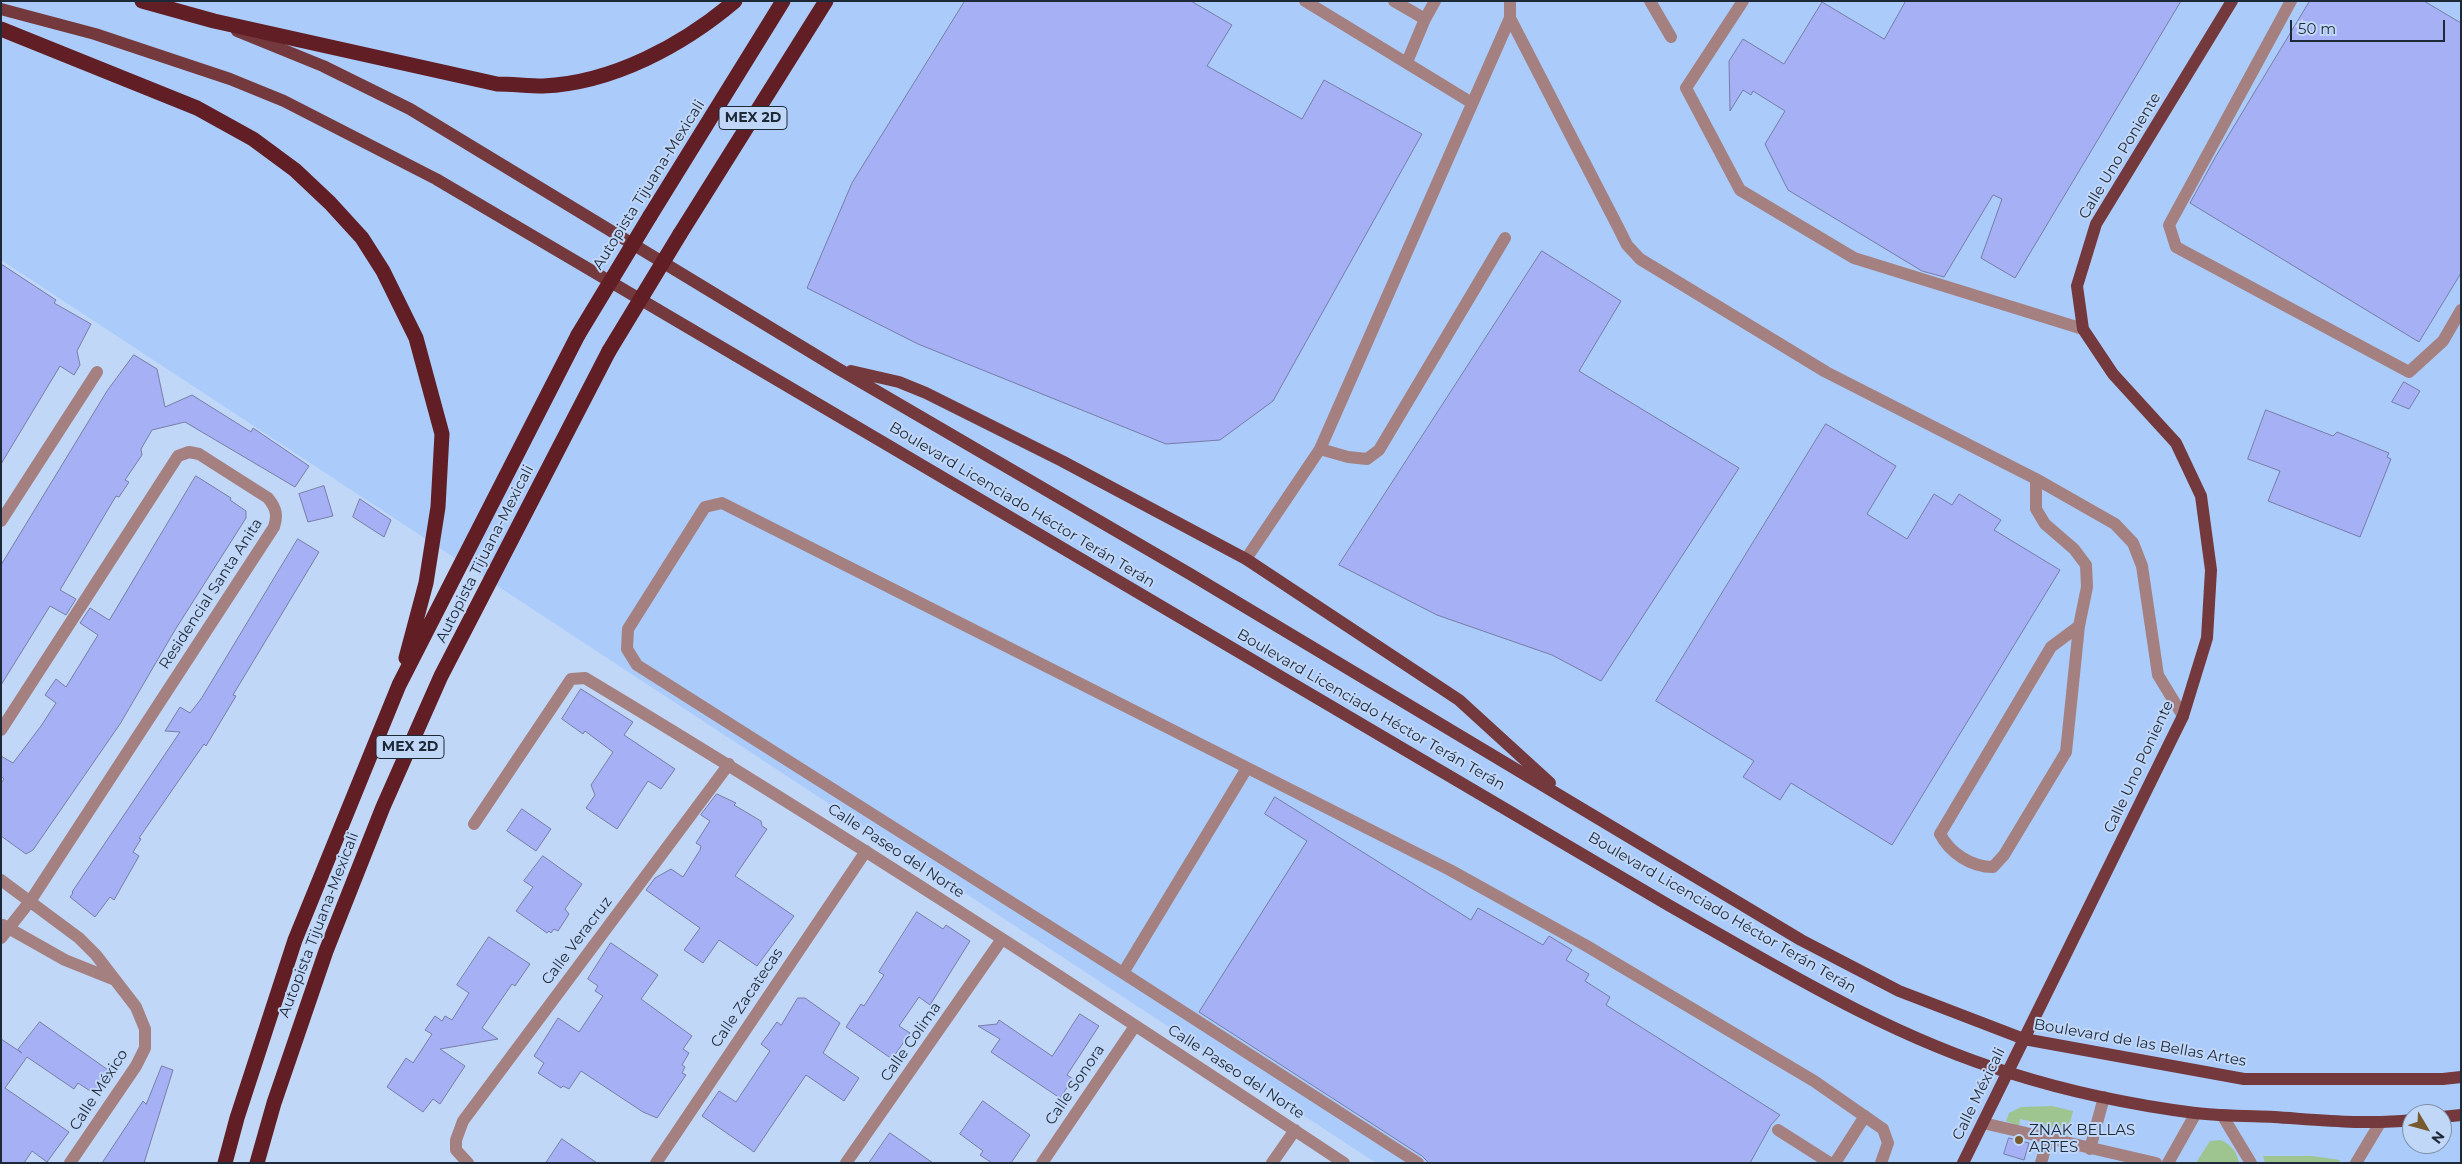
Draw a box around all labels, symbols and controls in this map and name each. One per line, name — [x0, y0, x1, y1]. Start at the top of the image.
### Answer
scale bar — [2292, 10, 2447, 42]
text: 50 m — [2298, 19, 2336, 38]
street label: Calle Uno Poniente — [2075, 90, 2165, 222]
street label: Autopista Tijuana-Mexicali — [589, 97, 709, 273]
road number: MEX 2D — [719, 106, 787, 130]
street label: Boulevard Licenciado Héctor Terán Terán — [886, 418, 1158, 592]
street label: Autopista Tijuana-Mexicali — [432, 462, 538, 646]
street label: Residencial Santa Anita — [156, 515, 266, 673]
street label: Boulevard Licenciado Héctor Terán Terán — [1234, 626, 1508, 794]
street label: Calle Uno Poniente — [2100, 698, 2178, 836]
road number: MEX 2D — [376, 736, 444, 759]
street label: Calle Paseo del Norte — [824, 800, 968, 902]
street label: Boulevard Licenciado Héctor Terán Terán — [1585, 829, 1859, 997]
street label: Autopista Tijuana-Mexicali — [275, 830, 363, 1020]
street label: Calle Veracruz — [538, 893, 616, 989]
street label: Calle Zacatecas — [707, 945, 787, 1051]
street label: Calle Colima — [877, 999, 945, 1085]
street label: Boulevard de las Bellas Artes — [2032, 1015, 2248, 1071]
street label: Calle Paseo del Norte — [1164, 1021, 1308, 1123]
street label: Calle Sonora — [1042, 1041, 1108, 1129]
street label: Calle Méxicali — [1949, 1045, 2009, 1143]
street label: Calle México — [66, 1046, 132, 1134]
north arrow — [2402, 1104, 2452, 1154]
place label: ZNAK BELLAS ARTES — [2029, 1122, 2135, 1157]
text: N — [2428, 1127, 2449, 1147]
marker: ZNAK BELLAS ARTES — [2013, 1134, 2025, 1146]

